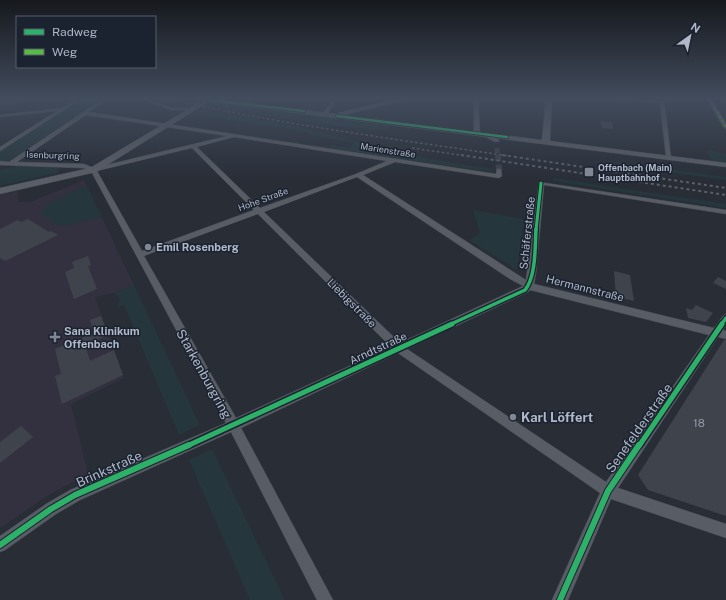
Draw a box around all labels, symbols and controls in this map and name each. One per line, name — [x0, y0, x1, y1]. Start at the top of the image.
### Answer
legend — [16, 16, 156, 68]
north arrow — [670, 16, 710, 56]
text: N — [689, 20, 702, 35]
text: Radweg — [52, 25, 97, 39]
text: Weg — [52, 45, 77, 59]
street label: Marienstraße — [360, 140, 416, 160]
street label: Isenburgring — [26, 149, 80, 161]
place label: Offenbach (Main) Hauptbahnhof — [598, 162, 672, 183]
marker: Offenbach (Main) Hauptbahnhof — [583, 166, 595, 178]
street label: Hohe Straße — [236, 185, 290, 213]
street label: Schäferstraße — [517, 196, 537, 270]
place label: Emil Rosenberg — [156, 241, 239, 253]
marker: Emil Rosenberg — [143, 242, 153, 252]
street label: Hermannstraße — [545, 273, 625, 303]
street label: Liebigstraße — [325, 276, 379, 330]
place label: Sana Klinikum Offenbach — [64, 325, 140, 350]
street label: Starkenburgring — [173, 327, 235, 421]
street label: Arndtstraße — [347, 329, 409, 367]
marker: Sana Klinikum Offenbach — [49, 331, 61, 343]
street label: Senefelderstraße — [603, 381, 675, 475]
place label: Karl Löffert — [521, 410, 593, 425]
marker: Karl Löffert — [508, 412, 518, 422]
house number: 18 — [693, 417, 705, 429]
street label: Brinkstraße — [74, 448, 144, 490]

